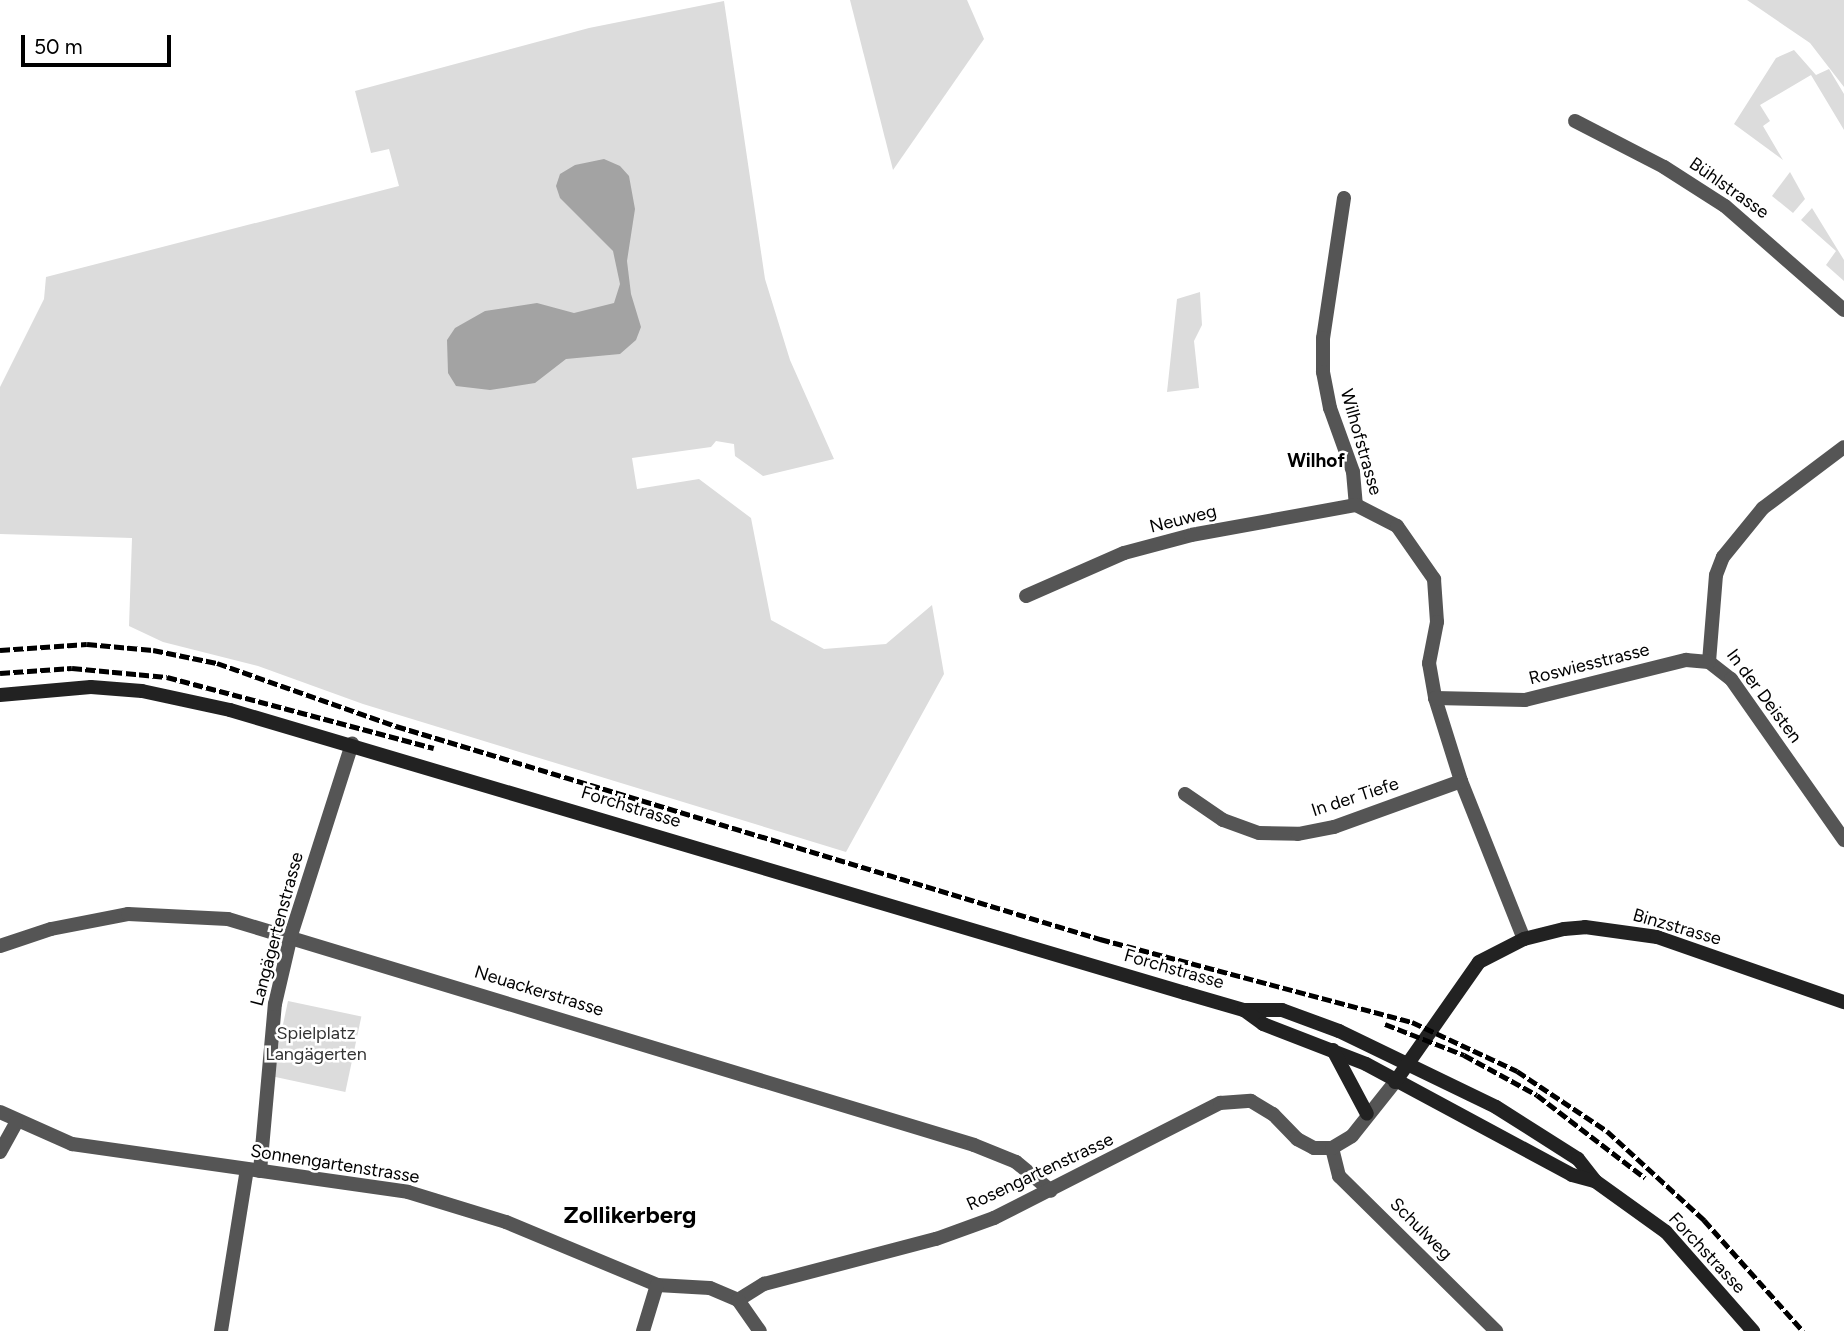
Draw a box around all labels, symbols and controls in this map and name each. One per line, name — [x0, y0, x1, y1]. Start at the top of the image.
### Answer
scale bar — [24, 21, 175, 65]
text: 50 m — [34, 34, 83, 59]
street label: Bühlstrasse — [1685, 153, 1773, 223]
street label: Wilhofstrasse — [1336, 386, 1386, 498]
district label: Wilhof — [1287, 450, 1345, 472]
street label: Neuweg — [1147, 500, 1219, 538]
street label: Roswiesstrasse — [1526, 639, 1652, 689]
street label: In der Deisten — [1722, 645, 1806, 747]
street label: In der Tiefe — [1309, 773, 1401, 821]
street label: Forchstrasse — [579, 782, 683, 832]
street label: Langägertenstrasse — [246, 850, 308, 1008]
street label: Binzstrasse — [1630, 904, 1724, 950]
street label: Forchstrasse — [1122, 944, 1226, 994]
street label: Neuackerstrasse — [472, 961, 606, 1021]
park label: Spielplatz Langägerten — [265, 1023, 367, 1066]
street label: Rosengartenstrasse — [963, 1129, 1117, 1215]
street label: Sonnengartenstrasse — [249, 1140, 421, 1188]
street label: Schulweg — [1385, 1193, 1457, 1265]
district label: Zollikerberg — [563, 1201, 697, 1229]
street label: Forchstrasse — [1664, 1208, 1750, 1298]

